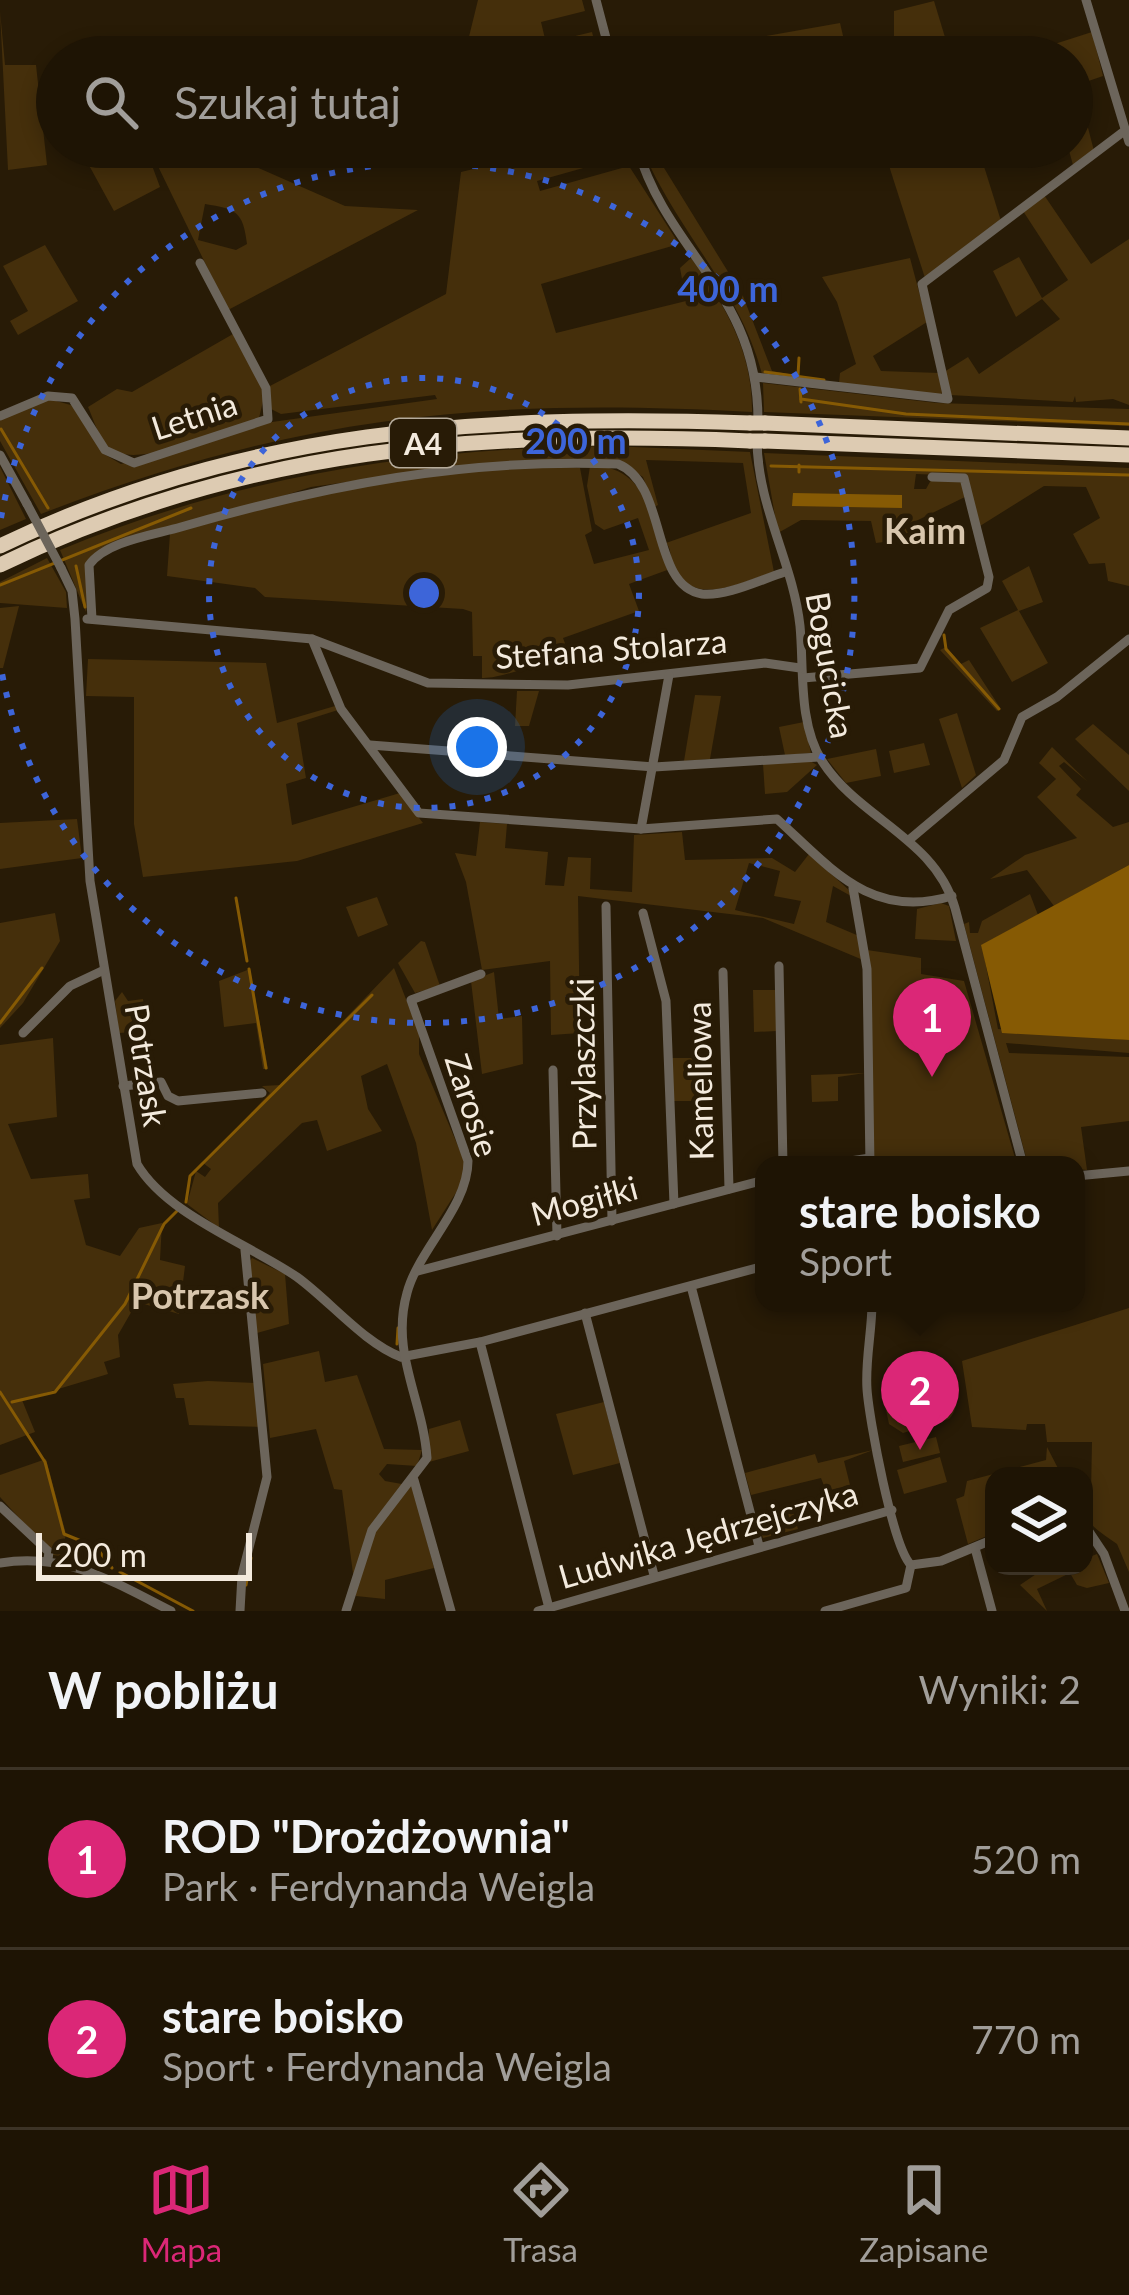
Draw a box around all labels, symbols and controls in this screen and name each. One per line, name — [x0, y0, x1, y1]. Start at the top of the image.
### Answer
search box — [36, 36, 1093, 168]
icon: search — [78, 69, 144, 135]
text: Szukaj tutaj — [174, 75, 401, 129]
text: 400 m — [677, 266, 779, 310]
street label: Letnia — [146, 382, 242, 448]
text: 200 m — [525, 418, 627, 462]
road number: A4 — [390, 419, 456, 467]
district label: Kaim — [884, 508, 966, 552]
centre of rings — [403, 572, 445, 614]
street label: Bogucicka — [798, 589, 864, 741]
street label: Stefana Stolarza — [494, 620, 728, 676]
your location — [447, 717, 507, 777]
street label: Przylaszczki — [561, 978, 603, 1150]
pin: 1 — [893, 978, 971, 1077]
street label: Potrzask — [118, 1001, 176, 1129]
street label: Kameliowa — [678, 1001, 720, 1161]
street label: Zarosie — [438, 1048, 508, 1162]
popup — [755, 1156, 1085, 1312]
street label: Mogiłki — [526, 1167, 642, 1233]
text: stare boisko — [799, 1184, 1041, 1238]
text: Sport — [799, 1238, 892, 1284]
district label: Potrzask — [131, 1273, 270, 1317]
pin: 2 — [881, 1351, 959, 1450]
map controls — [985, 1467, 1093, 1575]
button: layers — [985, 1467, 1093, 1575]
street label: Ludwika Jędrzejczyka — [554, 1472, 862, 1596]
scale bar — [36, 1527, 252, 1580]
text: 200 m — [54, 1534, 147, 1574]
text: W pobliżu — [48, 1659, 279, 1720]
text: Wyniki: 2 — [918, 1666, 1081, 1712]
text: ROD "Drożdżownia" — [162, 1809, 570, 1863]
text: 1 — [76, 1836, 98, 1882]
text: 520 m — [971, 1836, 1081, 1882]
text: Park · Ferdynanda Weigla — [162, 1863, 595, 1909]
text: stare boisko — [162, 1989, 404, 2043]
text: 2 — [76, 2016, 98, 2062]
text: 770 m — [971, 2016, 1081, 2062]
text: Sport · Ferdynanda Weigla — [162, 2043, 612, 2089]
tab: Mapa — [141, 2157, 222, 2269]
tab: Trasa — [503, 2157, 578, 2269]
tab: Zapisane — [859, 2157, 988, 2269]

